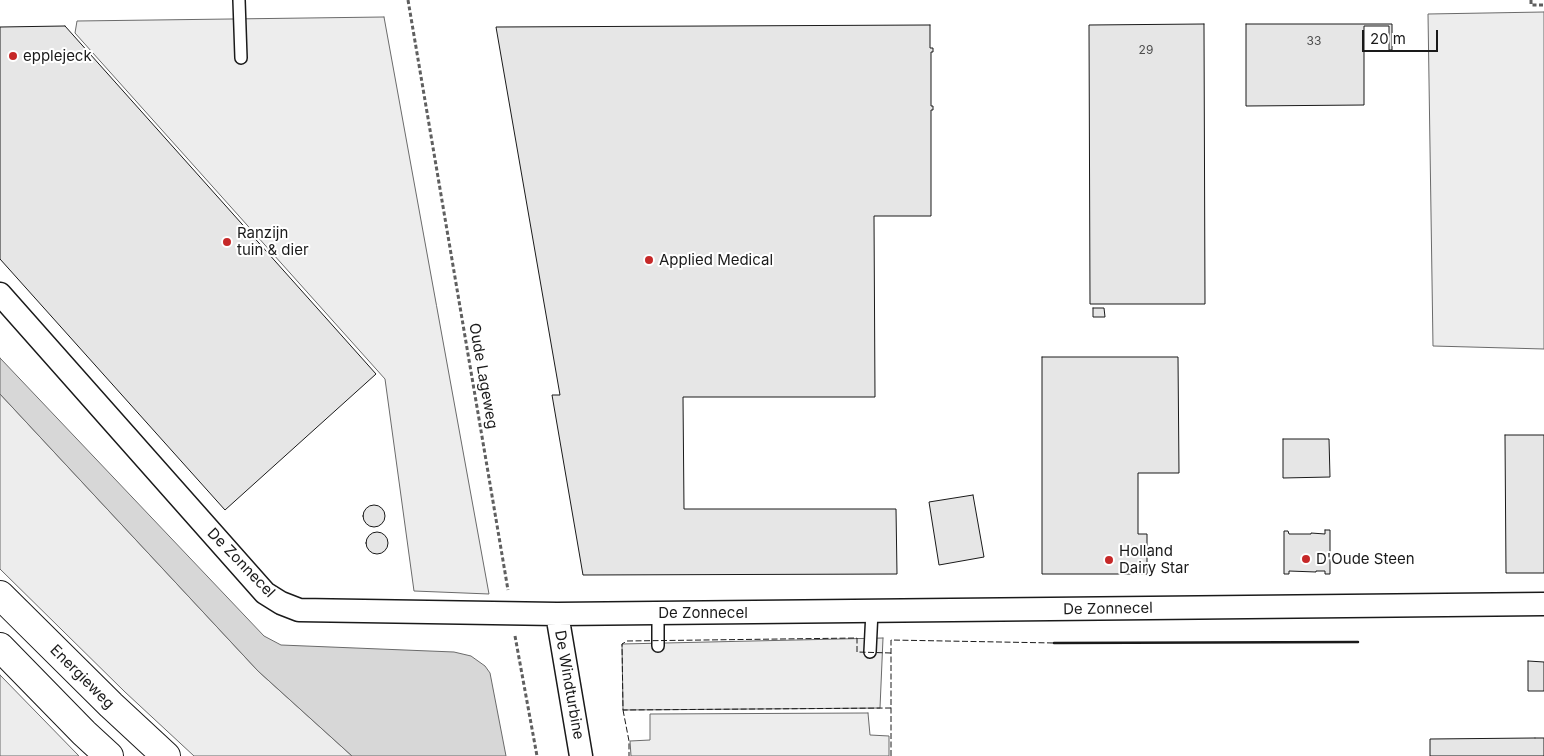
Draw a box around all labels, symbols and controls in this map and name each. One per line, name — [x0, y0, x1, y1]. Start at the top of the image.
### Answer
scale bar — [1364, 20, 1440, 52]
text: 20 m — [1370, 29, 1406, 48]
house number: 33 — [1307, 34, 1321, 48]
house number: 29 — [1139, 43, 1153, 57]
place label: epplejeck — [23, 47, 92, 65]
marker: epplejeck — [7, 50, 19, 62]
place label: Ranzijn tuin & dier — [237, 224, 309, 259]
marker: Ranzijn tuin & dier — [221, 236, 233, 248]
place label: Applied Medical — [659, 251, 773, 269]
marker: Applied Medical — [643, 254, 655, 266]
street label: Oude Lageweg — [465, 322, 501, 430]
street label: De Zonnecel — [203, 525, 279, 601]
place label: Holland Dairy Star — [1119, 542, 1189, 577]
place label: D'Oude Steen — [1316, 550, 1415, 568]
marker: D'Oude Steen — [1300, 553, 1312, 565]
marker: Holland Dairy Star — [1103, 554, 1115, 566]
street label: De Zonnecel — [1063, 599, 1153, 619]
street label: De Zonnecel — [658, 604, 748, 622]
street label: De Windturbine — [551, 629, 587, 741]
street label: Energieweg — [46, 641, 118, 713]

